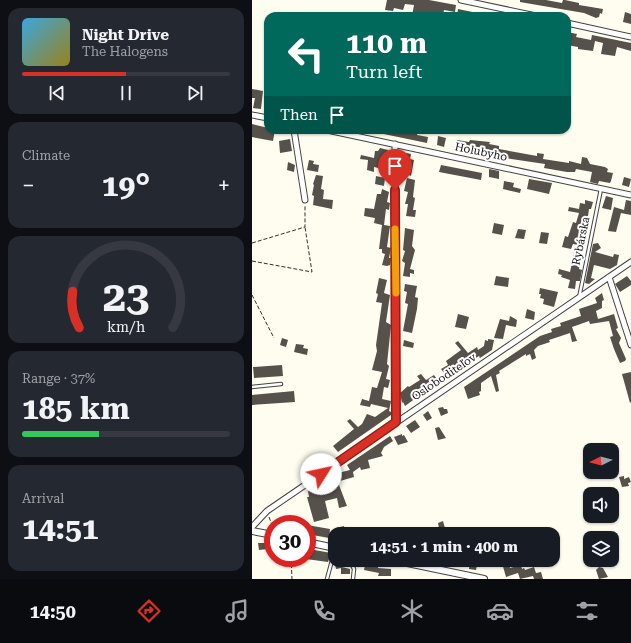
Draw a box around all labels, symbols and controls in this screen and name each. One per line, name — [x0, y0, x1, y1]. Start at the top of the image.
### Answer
text: Night Drive — [82, 26, 169, 44]
text: 110 m — [346, 27, 427, 60]
icon: left — [280, 28, 332, 80]
text: The Halogens — [82, 44, 168, 59]
text: Turn left — [346, 61, 422, 82]
icon: previous — [46, 82, 68, 104]
icon: pause — [115, 82, 137, 104]
icon: next — [184, 82, 206, 104]
icon: arrive — [326, 104, 348, 126]
text: Then — [280, 106, 318, 124]
street label: Holubyho — [454, 140, 509, 164]
text: Climate — [22, 148, 70, 163]
pin — [378, 149, 412, 190]
icon: arrive — [384, 155, 406, 177]
text: 19° — [102, 168, 150, 203]
text: − — [22, 173, 34, 198]
text: + — [218, 173, 230, 198]
street label: Rybárska — [570, 216, 592, 266]
text: 23 — [103, 271, 149, 320]
text: km/h — [107, 318, 145, 334]
street label: Osloboditeľov — [409, 350, 479, 403]
text: Range · 37% — [22, 371, 95, 386]
text: 185 km — [22, 391, 130, 426]
north arrow — [583, 443, 619, 479]
map controls — [583, 443, 619, 567]
position arrow — [300, 453, 342, 495]
button: sound — [583, 487, 619, 523]
text: Arrival — [22, 491, 64, 506]
text: 14:51 — [22, 511, 99, 546]
speed limit sign: 30 — [264, 515, 316, 567]
button: layers — [583, 531, 619, 567]
text: 14:51 · 1 min · 400 m — [370, 538, 518, 556]
icon: directions — [135, 597, 163, 625]
icon: music — [223, 597, 251, 625]
icon: phone — [310, 597, 338, 625]
icon: climate — [398, 597, 426, 625]
icon: car — [486, 597, 514, 625]
icon: filters — [573, 597, 601, 625]
text: 14:50 — [30, 601, 76, 622]

